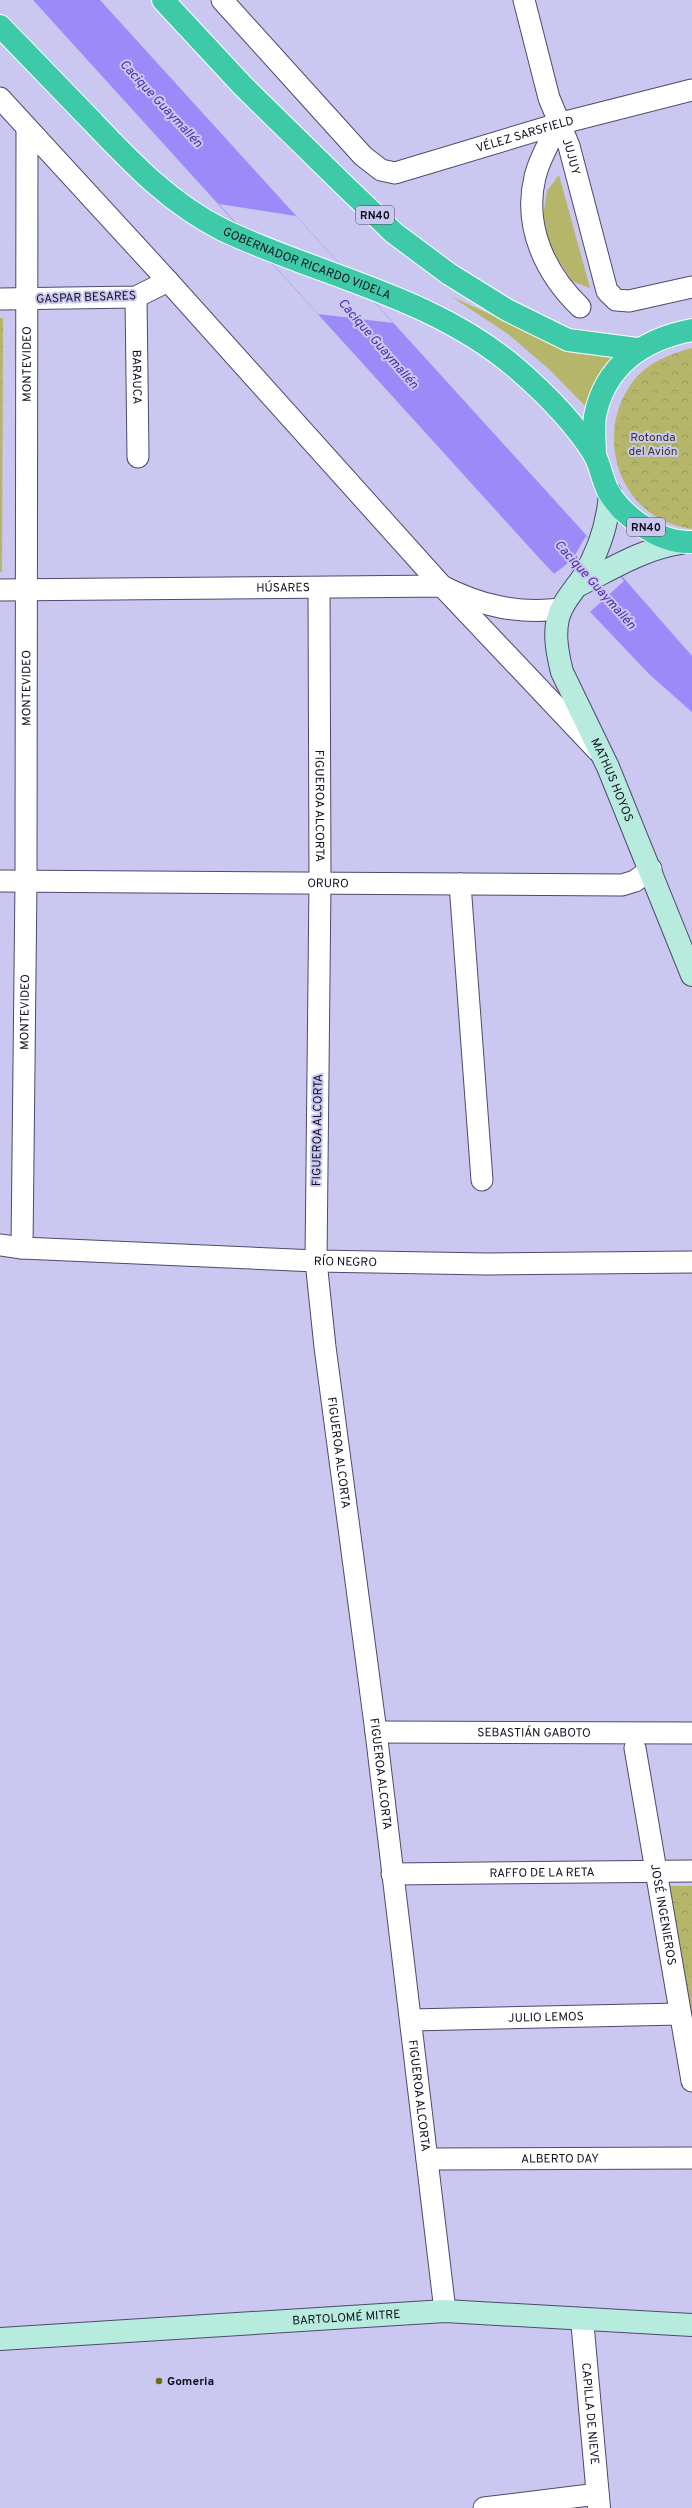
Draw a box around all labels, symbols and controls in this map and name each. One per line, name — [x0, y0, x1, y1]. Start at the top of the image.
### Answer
water label: Cacique Guaymallén — [116, 57, 205, 152]
street label: VÉLEZ SARSFIELD — [474, 113, 576, 157]
street label: JUJUY — [558, 136, 583, 177]
road number: RN40 — [356, 206, 394, 224]
street label: GOBERNADOR RICARDO VIDELA — [220, 224, 393, 304]
street label: GASPAR BESARES — [36, 288, 136, 308]
water label: Cacique Guaymallén — [334, 296, 421, 393]
street label: MONTEVIDEO — [20, 326, 36, 402]
street label: BARAUCA — [128, 350, 144, 404]
park label: Rotonda del Avión — [629, 430, 677, 460]
road number: RN40 — [627, 518, 665, 536]
water label: Cacique Guaymallén — [550, 537, 639, 633]
street label: HÚSARES — [256, 580, 310, 597]
street label: MONTEVIDEO — [19, 650, 35, 726]
street label: MATHUS HOYOS — [586, 736, 636, 825]
street label: FIGUEROA ALCORTA — [311, 750, 327, 862]
street label: ORURO — [307, 876, 349, 892]
street label: MONTEVIDEO — [17, 974, 34, 1050]
street label: FIGUEROA ALCORTA — [309, 1074, 327, 1186]
street label: RÍO NEGRO — [314, 1254, 377, 1271]
street label: FIGUEROA ALCORTA — [323, 1396, 353, 1509]
street label: FIGUEROA ALCORTA — [365, 1717, 395, 1831]
street label: SEBASTIÁN GABOTO — [477, 1725, 591, 1742]
street label: JOSÉ INGENIEROS — [646, 1863, 679, 1967]
street label: RAFFO DE LA RETA — [489, 1865, 595, 1882]
street label: JULIO LEMOS — [508, 2009, 584, 2027]
street label: FIGUEROA ALCORTA — [404, 2039, 433, 2152]
street label: ALBERTO DAY — [521, 2151, 599, 2168]
street label: BARTOLOMÉ MITRE — [292, 2307, 401, 2330]
street label: CAPILLA DE NIEVE — [577, 2362, 602, 2465]
place label: Gomeria — [167, 2374, 214, 2390]
marker: Gomeria — [154, 2376, 164, 2386]

